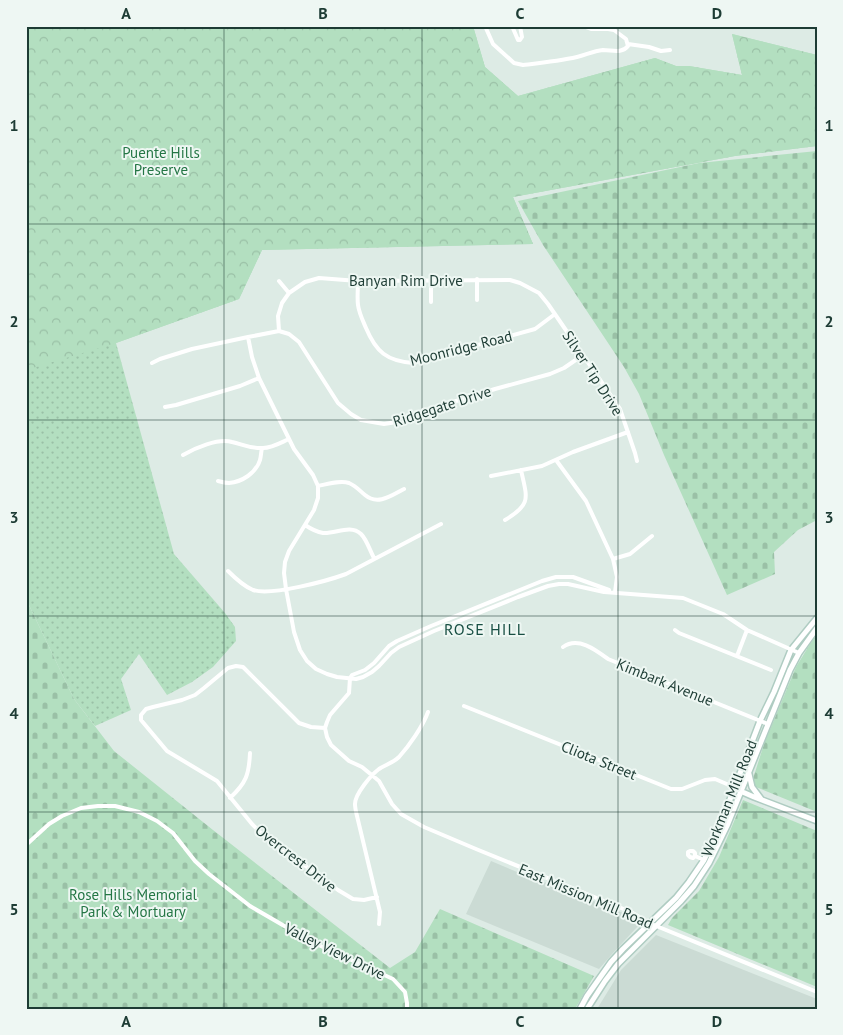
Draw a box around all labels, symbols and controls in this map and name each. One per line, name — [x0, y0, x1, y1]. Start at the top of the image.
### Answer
text: A — [121, 3, 131, 23]
text: B — [318, 3, 328, 23]
text: C — [516, 3, 525, 23]
text: D — [712, 3, 722, 23]
text: 1 — [9, 115, 19, 135]
text: 1 — [824, 115, 834, 135]
park label: Puente Hills Preserve — [122, 143, 200, 179]
street label: Banyan Rim Drive — [349, 271, 463, 290]
text: 2 — [9, 311, 19, 331]
text: 2 — [824, 311, 834, 331]
street label: Moonridge Road — [408, 326, 514, 370]
street label: Silver Tip Drive — [558, 327, 628, 419]
street label: Ridgegate Drive — [390, 381, 494, 431]
text: 3 — [9, 507, 19, 527]
text: 3 — [824, 507, 834, 527]
district label: ROSE HILL — [444, 619, 526, 639]
street label: Kimbark Avenue — [614, 654, 716, 710]
text: 4 — [9, 703, 19, 723]
text: 4 — [824, 703, 834, 723]
street label: Cliota Street — [558, 736, 640, 784]
street label: Workman Mill Road — [697, 737, 761, 859]
street label: Overcrest Drive — [251, 820, 341, 896]
street label: East Mission Mill Road — [516, 859, 656, 933]
park label: Rose Hills Memorial Park & Mortuary — [69, 885, 198, 921]
text: 5 — [9, 899, 19, 919]
text: 5 — [824, 899, 834, 919]
street label: Valley View Drive — [281, 918, 388, 984]
text: A — [121, 1011, 131, 1031]
text: B — [318, 1011, 328, 1031]
text: C — [516, 1011, 525, 1031]
text: D — [712, 1011, 722, 1031]

